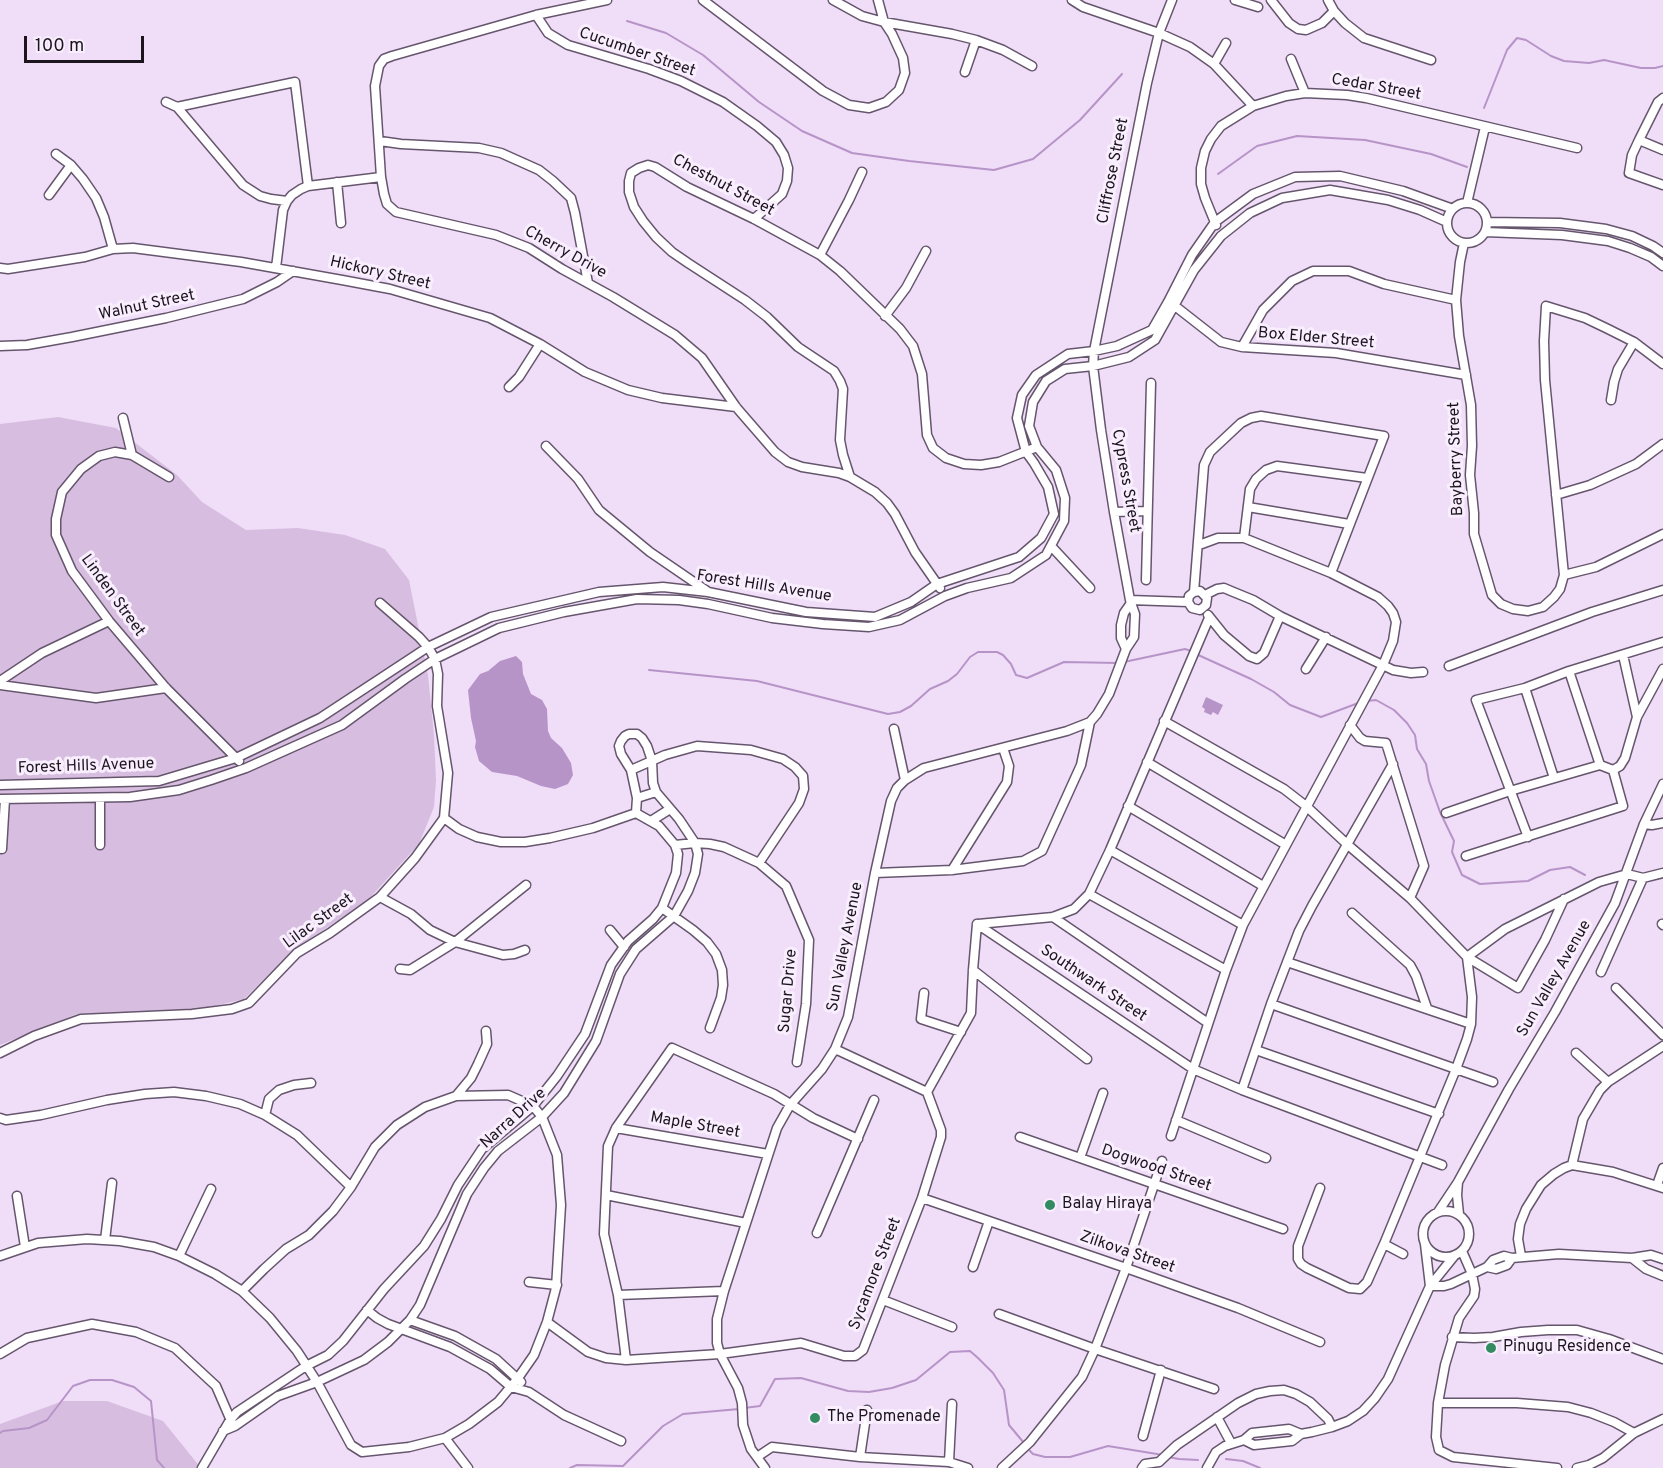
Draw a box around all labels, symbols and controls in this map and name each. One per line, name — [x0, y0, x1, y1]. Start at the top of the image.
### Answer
scale bar — [27, 24, 147, 62]
street label: Cucumber Street — [576, 24, 698, 82]
text: 100 m — [35, 35, 84, 58]
street label: Cedar Street — [1330, 71, 1422, 105]
street label: Cliffrose Street — [1094, 116, 1134, 226]
street label: Chestnut Street — [669, 151, 777, 221]
street label: Cherry Drive — [521, 223, 609, 283]
street label: Hickory Street — [328, 253, 432, 295]
street label: Walnut Street — [97, 286, 197, 326]
street label: Box Elder Street — [1257, 324, 1375, 354]
street label: Bayberry Street — [1445, 402, 1469, 516]
street label: Cypress Street — [1106, 428, 1144, 534]
street label: Linden Street — [76, 551, 148, 641]
street label: Forest Hills Avenue — [695, 567, 833, 607]
street label: Forest Hills Avenue — [18, 755, 154, 779]
street label: Sun Valley Avenue — [824, 881, 868, 1013]
street label: Lilac Street — [280, 890, 358, 954]
street label: Sun Valley Avenue — [1514, 917, 1596, 1041]
street label: Southwark Street — [1036, 941, 1150, 1027]
street label: Sugar Drive — [776, 948, 802, 1034]
street label: Narra Drive — [477, 1085, 551, 1153]
street label: Maple Street — [649, 1109, 741, 1143]
street label: Dogwood Street — [1098, 1141, 1214, 1197]
place label: Balay Hiraya — [1062, 1195, 1152, 1215]
marker: Balay Hiraya — [1043, 1198, 1057, 1212]
street label: Sycamore Street — [846, 1215, 906, 1333]
street label: Zilkova Street — [1077, 1228, 1177, 1278]
place label: Pinugu Residence — [1503, 1338, 1631, 1358]
marker: Pinugu Residence — [1484, 1341, 1498, 1355]
place label: The Promenade — [827, 1408, 941, 1428]
marker: The Promenade — [808, 1411, 822, 1425]

